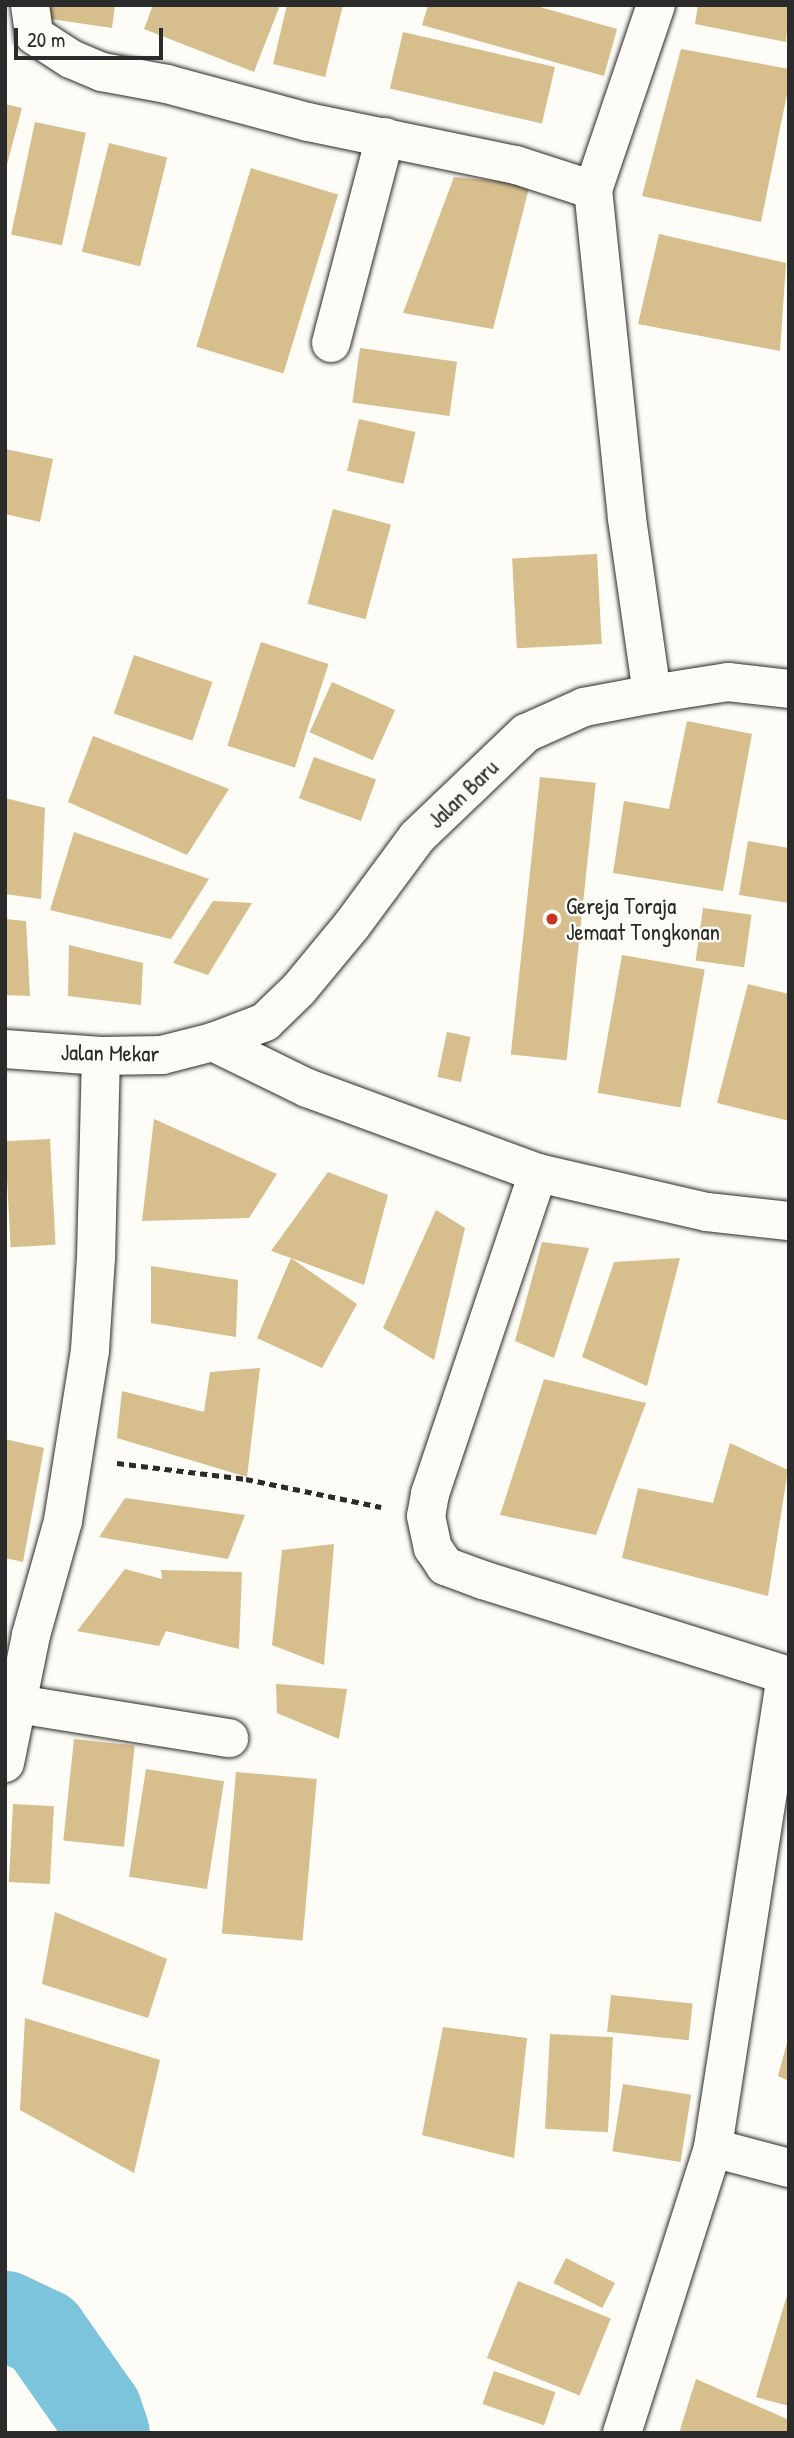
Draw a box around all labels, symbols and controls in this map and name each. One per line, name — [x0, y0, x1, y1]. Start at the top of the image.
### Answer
scale bar — [18, 14, 166, 58]
text: 20 m — [27, 25, 65, 54]
street label: Jalan Baru — [422, 754, 504, 834]
place label: Gereja Toraja Jemaat Tongkonan — [566, 892, 720, 946]
marker: Gereja Toraja Jemaat Tongkonan — [544, 911, 560, 927]
street label: Jalan Mekar — [60, 1038, 160, 1068]

